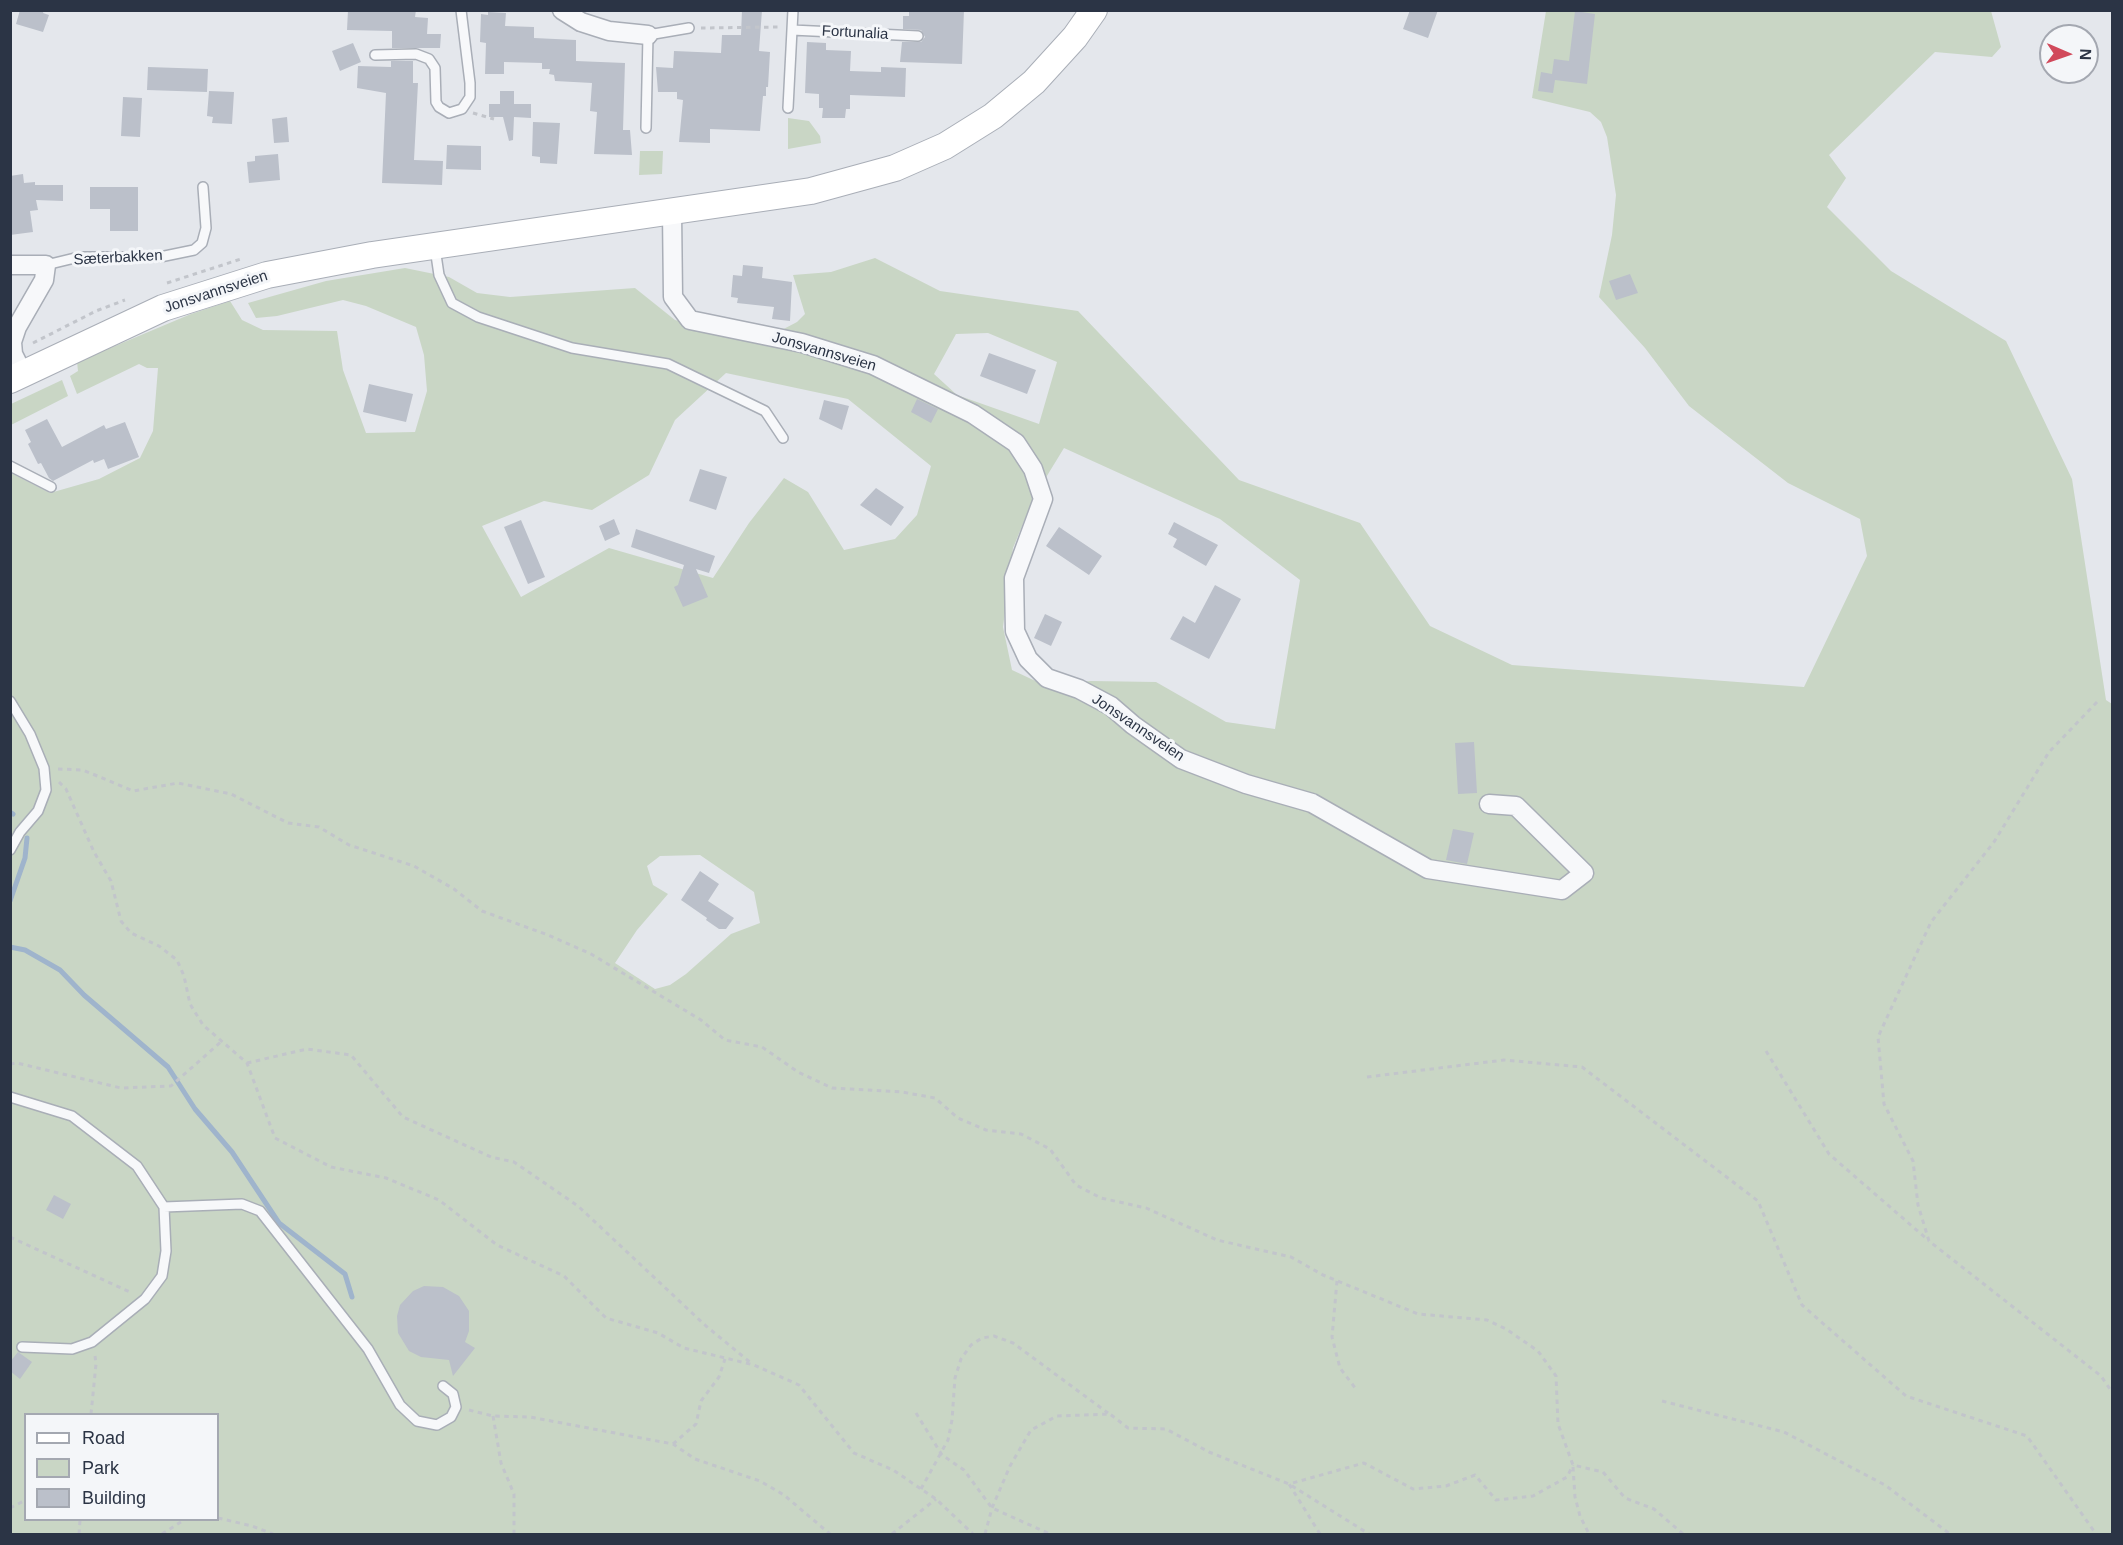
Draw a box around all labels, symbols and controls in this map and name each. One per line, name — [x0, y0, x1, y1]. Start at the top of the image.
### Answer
street label: Fortunalia — [821, 22, 889, 44]
north arrow — [2039, 24, 2099, 84]
text: N — [2077, 49, 2094, 61]
street label: Sæterbakken — [73, 247, 163, 269]
street label: Jonsvannsveien — [162, 267, 270, 317]
street label: Jonsvannsveien — [770, 329, 878, 375]
street label: Jonsvannsveien — [1088, 690, 1188, 766]
legend — [24, 1413, 219, 1521]
text: Road — [82, 1428, 125, 1448]
text: Park — [82, 1458, 119, 1478]
text: Building — [82, 1488, 146, 1508]

